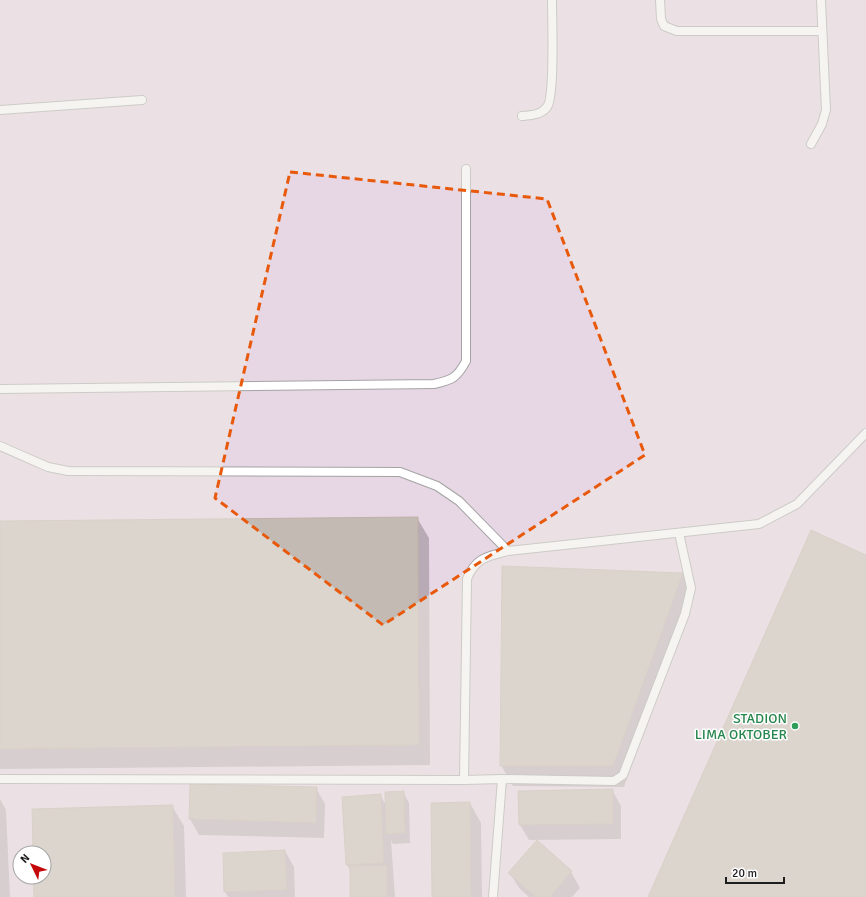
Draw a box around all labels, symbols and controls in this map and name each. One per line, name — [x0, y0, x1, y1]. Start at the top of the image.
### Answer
place label: STADION LIMA OKTOBER — [695, 710, 787, 743]
marker: STADION LIMA OKTOBER — [790, 721, 800, 731]
north arrow — [12, 845, 52, 885]
text: N — [18, 851, 32, 866]
scale bar — [726, 859, 784, 885]
text: 20 m — [732, 866, 757, 881]

